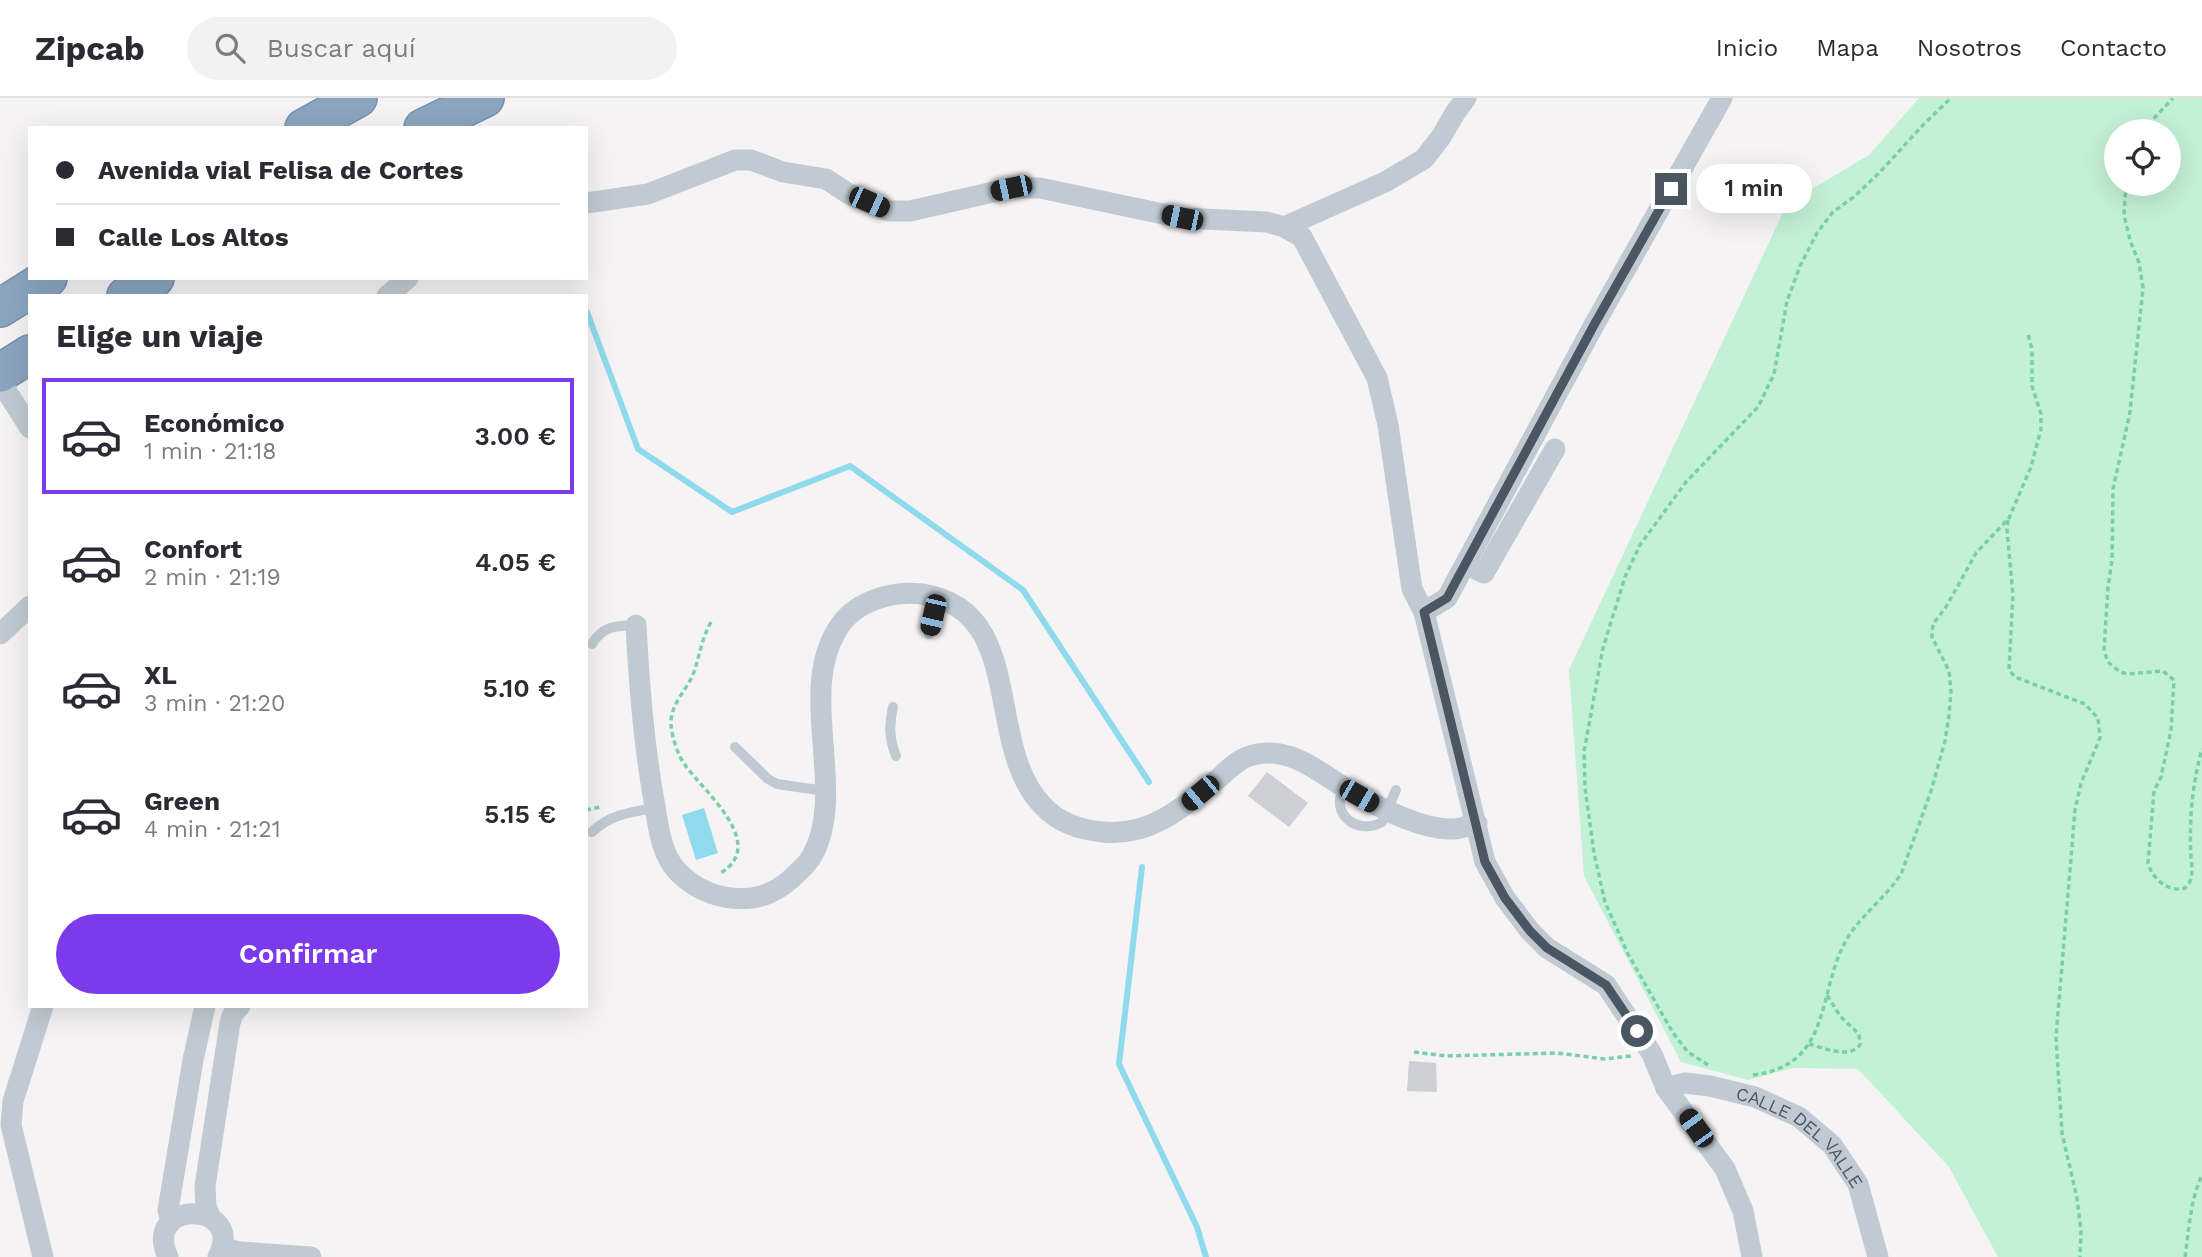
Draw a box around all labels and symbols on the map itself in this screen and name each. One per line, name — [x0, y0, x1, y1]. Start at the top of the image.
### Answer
callout: 1 min — [1696, 164, 1811, 214]
car — [989, 173, 1034, 203]
route end — [1655, 173, 1687, 205]
car — [846, 184, 893, 220]
car — [1160, 203, 1205, 233]
car — [919, 592, 948, 638]
car — [1178, 771, 1223, 815]
car — [1336, 776, 1383, 816]
route start — [1621, 1015, 1653, 1047]
street label: CALLE DEL VALLE — [1734, 1082, 1868, 1191]
car — [1676, 1105, 1717, 1151]

